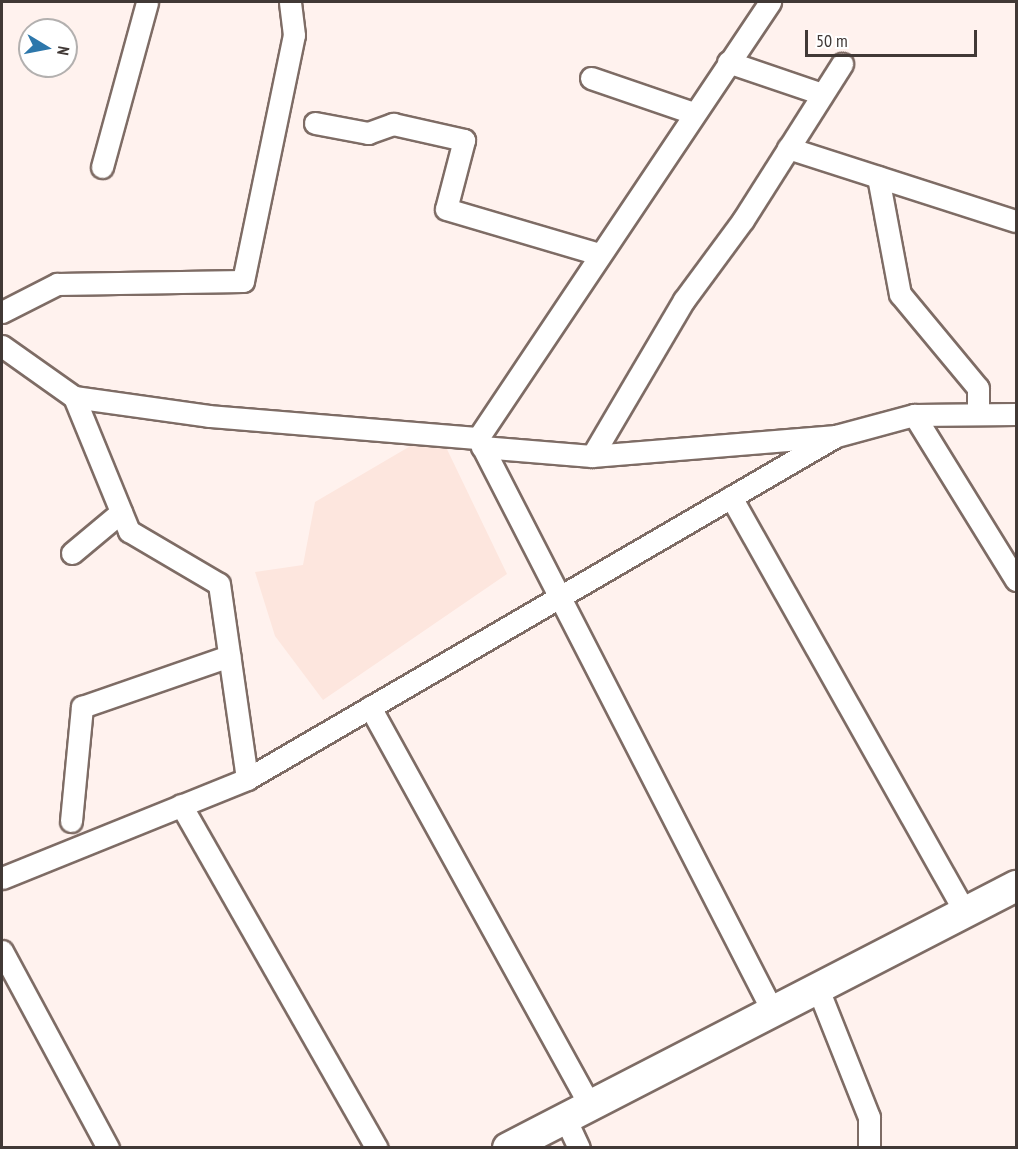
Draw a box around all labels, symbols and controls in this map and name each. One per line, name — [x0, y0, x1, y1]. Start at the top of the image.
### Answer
north arrow — [18, 18, 78, 78]
scale bar — [808, 18, 980, 56]
text: 50 m — [816, 29, 848, 52]
text: N — [53, 45, 74, 57]

